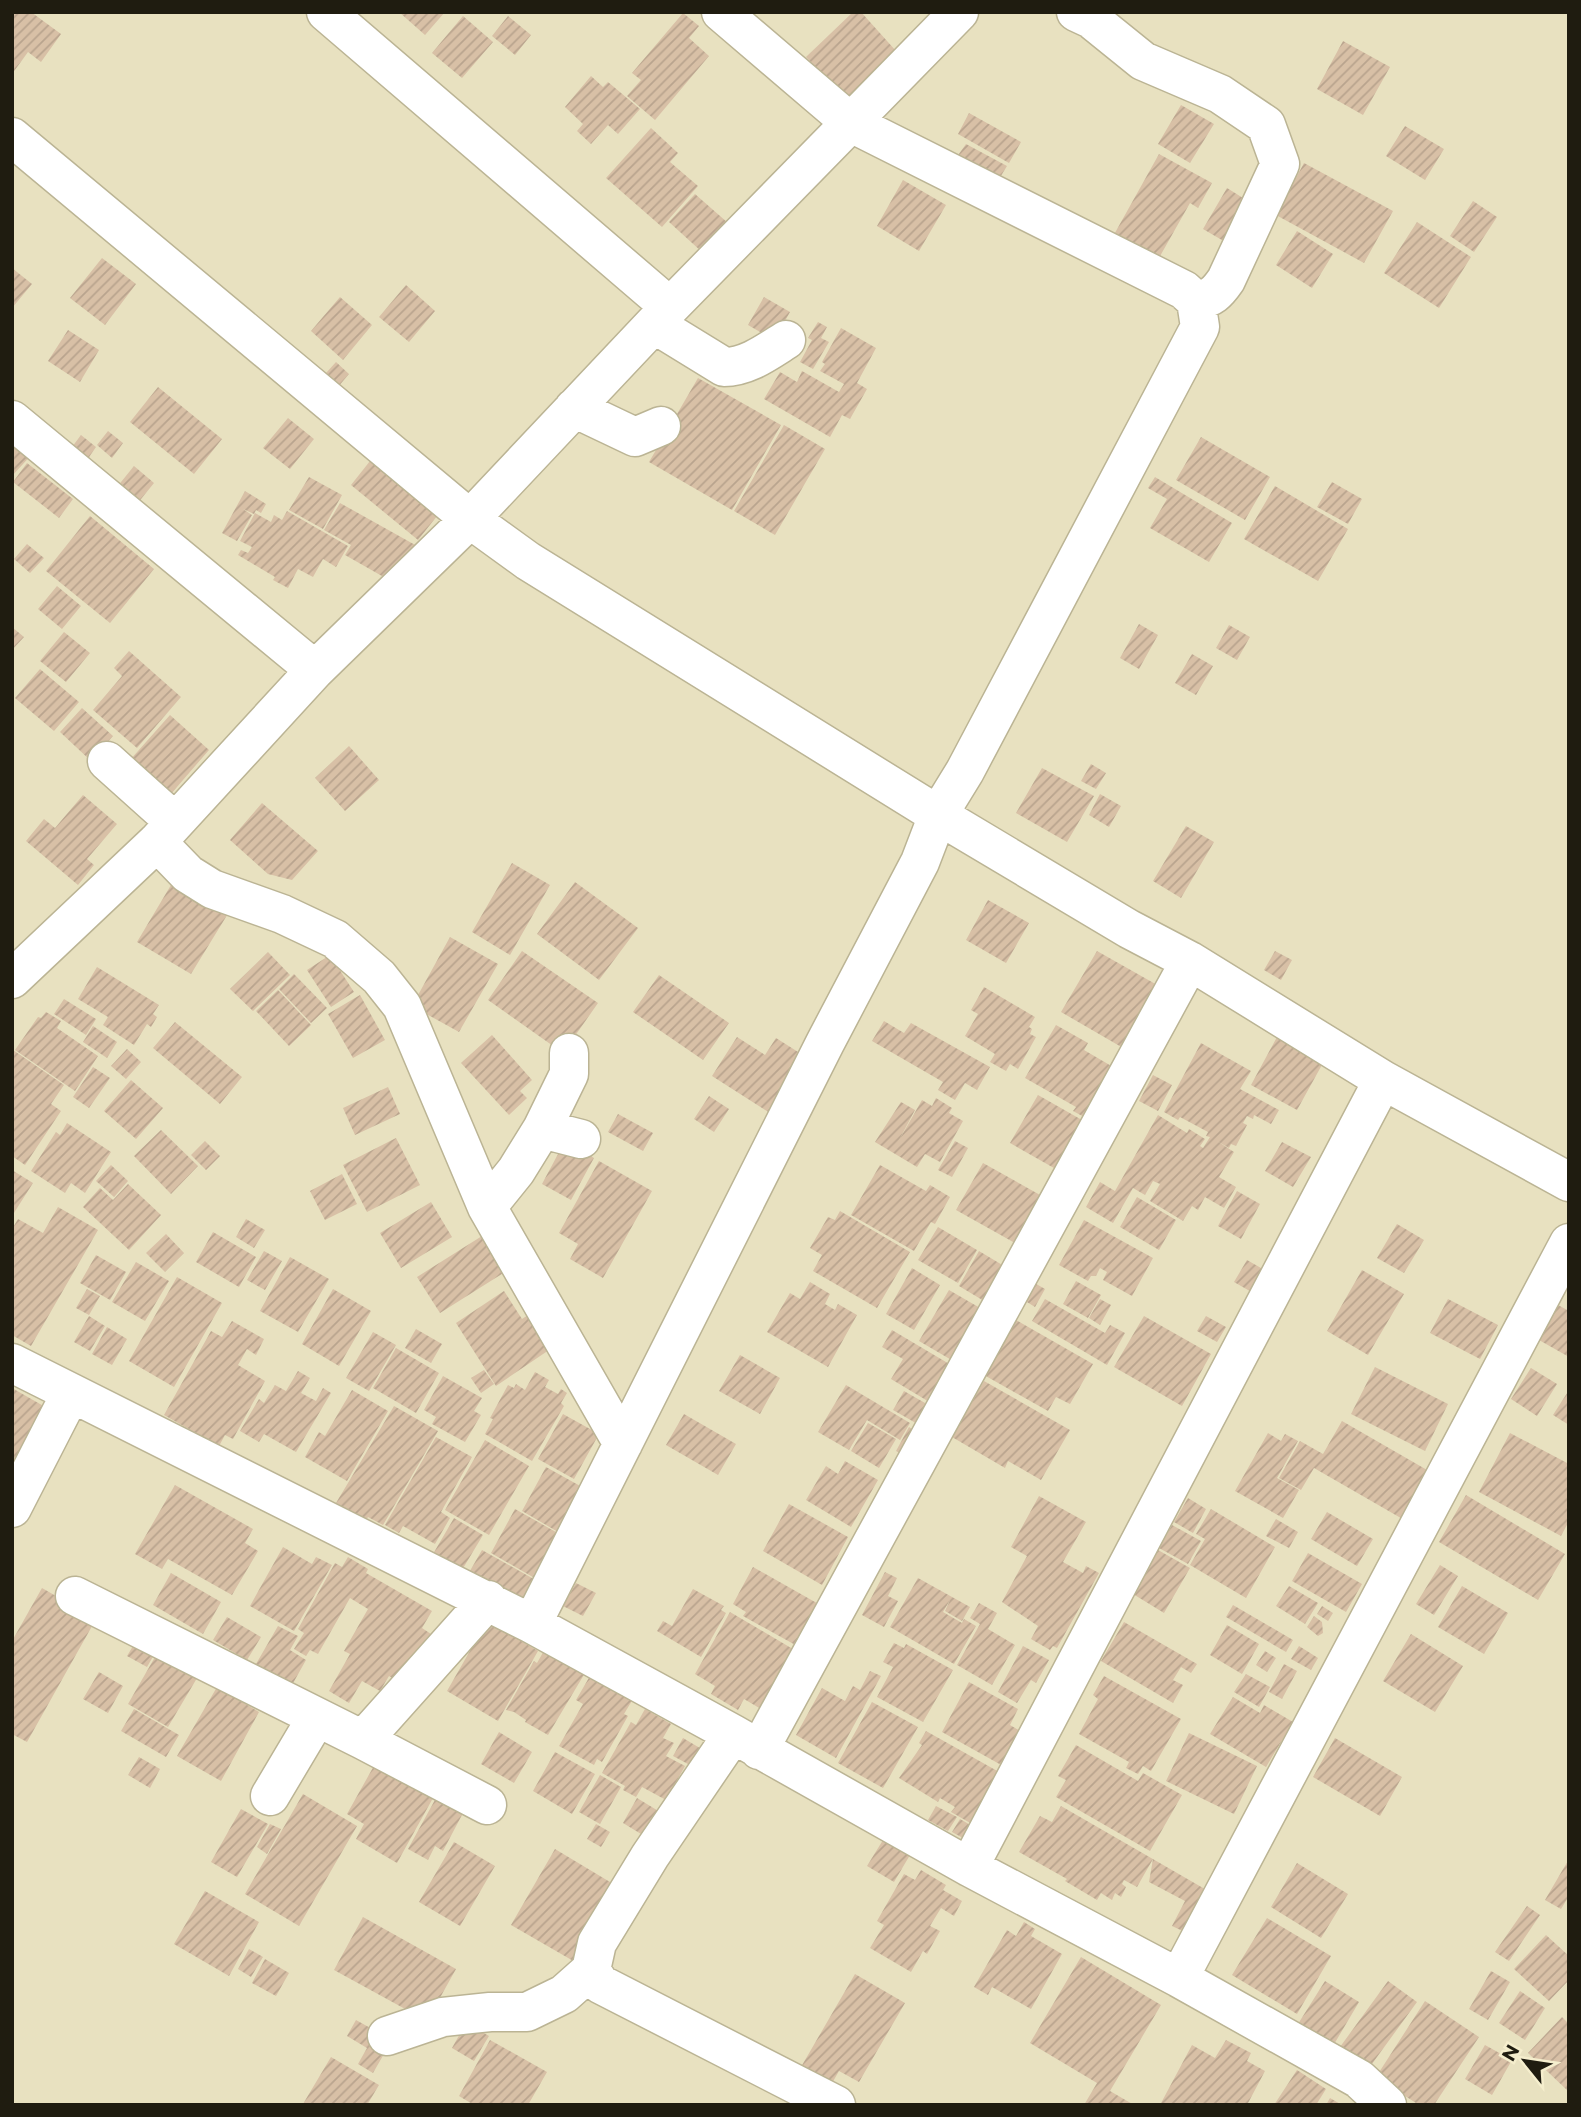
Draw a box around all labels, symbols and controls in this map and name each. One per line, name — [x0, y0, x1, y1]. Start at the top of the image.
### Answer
north arrow — [1490, 2026, 1560, 2096]
text: N — [1497, 2040, 1525, 2065]

